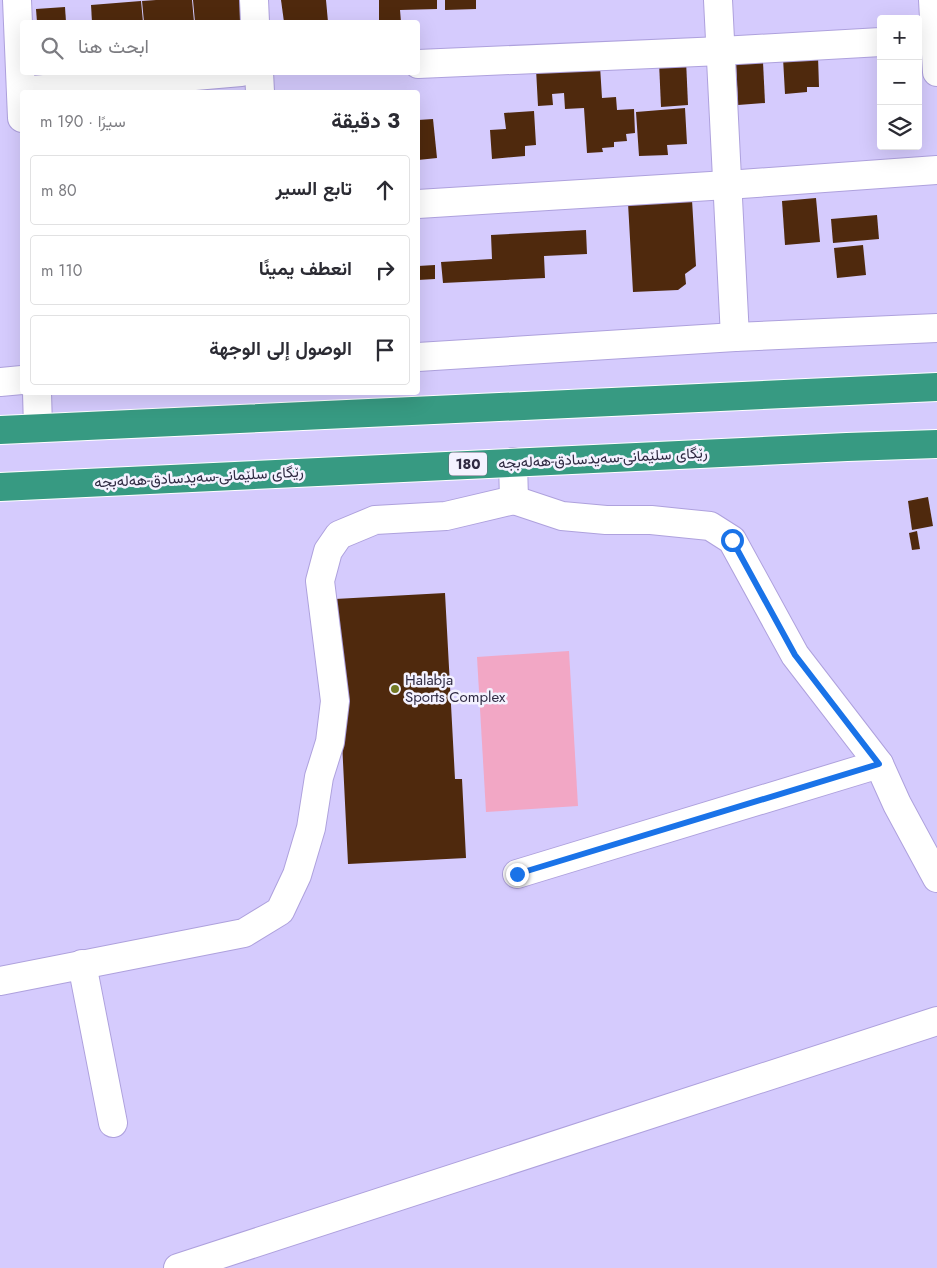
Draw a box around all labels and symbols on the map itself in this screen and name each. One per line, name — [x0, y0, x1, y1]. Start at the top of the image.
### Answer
street label: رێگای سلێمانی-سەیدسادق-هەلەبجە — [498, 442, 708, 474]
road number: 180 — [449, 452, 487, 476]
street label: رێگای سلێمانی-سەیدسادق-هەلەبجە — [94, 461, 304, 493]
route start — [721, 529, 744, 552]
place label: Halabja Sports Complex — [405, 669, 506, 708]
marker: Halabja Sports Complex — [389, 683, 401, 695]
route end — [506, 863, 529, 886]

